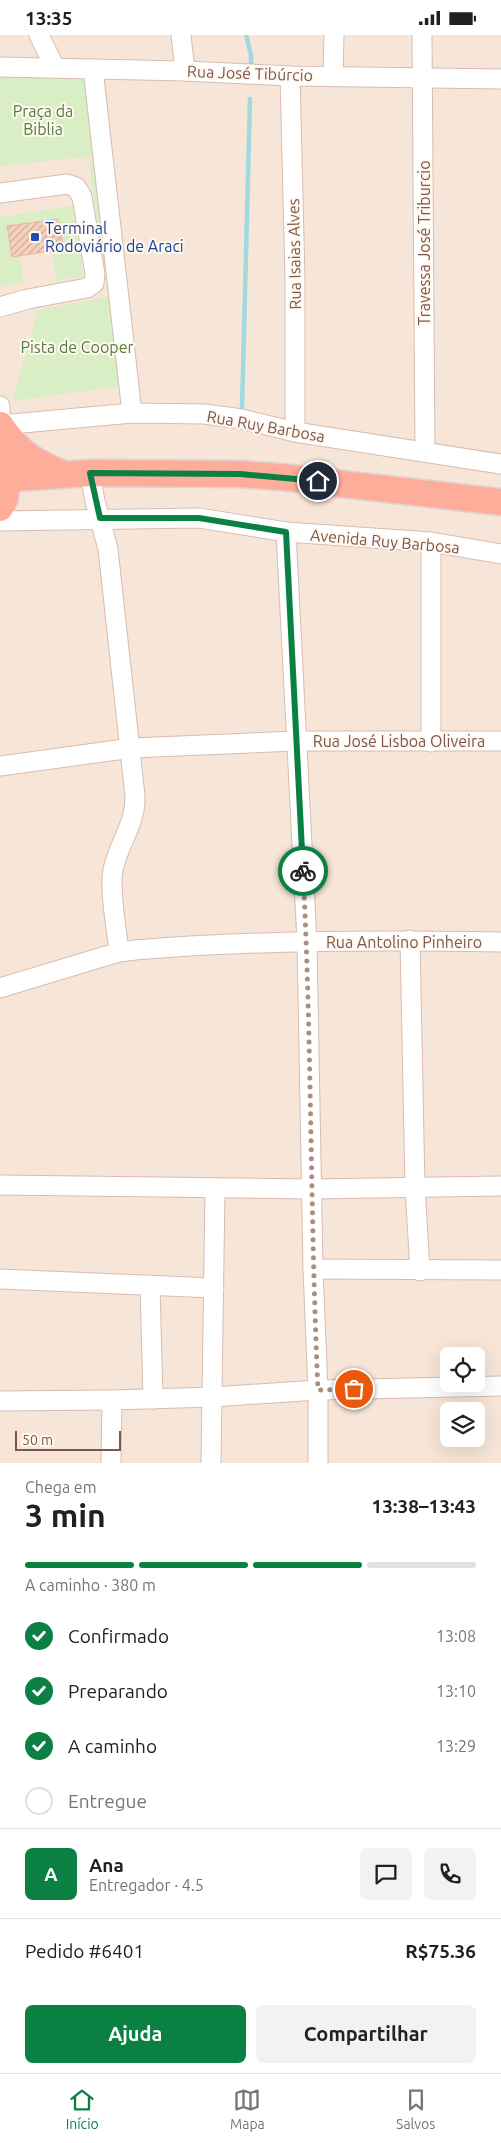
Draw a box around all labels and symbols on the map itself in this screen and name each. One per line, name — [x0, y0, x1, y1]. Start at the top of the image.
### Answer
street label: Rua José Tibúrcio — [187, 62, 313, 84]
park label: Praça da Biblia — [13, 102, 73, 138]
street label: Travessa José Triburcio — [415, 160, 433, 326]
street label: Rua Isaias Alves — [284, 198, 304, 310]
place label: Terminal Rodoviário de Araci — [45, 219, 184, 255]
marker: Terminal Rodoviário de Araci — [29, 231, 41, 243]
park label: Pista de Cooper — [20, 338, 134, 356]
street label: Rua Ruy Barbosa — [205, 407, 327, 445]
pin — [297, 460, 339, 502]
street label: Avenida Ruy Barbosa — [310, 526, 460, 556]
street label: Rua José Lisboa Oliveira — [313, 732, 485, 750]
courier — [278, 846, 328, 896]
street label: Rua Antolino Pinheiro — [326, 933, 482, 951]
pin — [333, 1368, 375, 1410]
scale bar — [15, 1428, 121, 1451]

